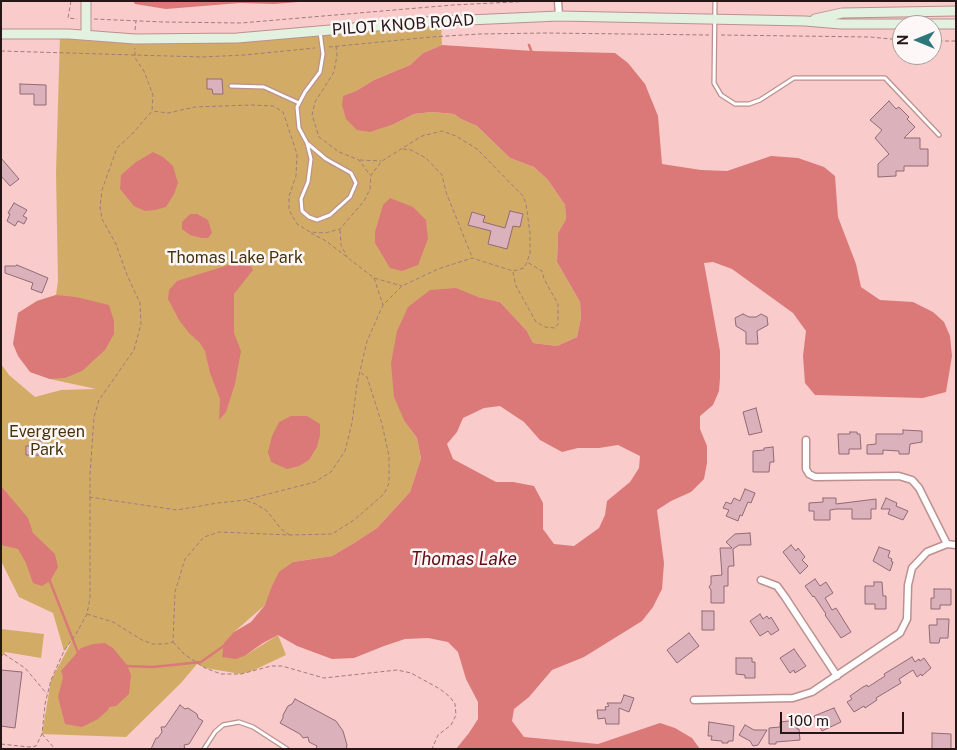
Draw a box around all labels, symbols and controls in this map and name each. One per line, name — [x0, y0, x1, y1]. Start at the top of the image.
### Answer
street label: PILOT KNOB ROAD — [331, 10, 475, 40]
north arrow — [892, 15, 942, 65]
text: N — [895, 35, 911, 45]
park label: Thomas Lake Park — [167, 248, 303, 268]
park label: Evergreen Park — [9, 422, 85, 460]
water label: Thomas Lake — [411, 548, 517, 570]
scale bar — [782, 702, 906, 734]
text: 100 m — [788, 712, 829, 729]

